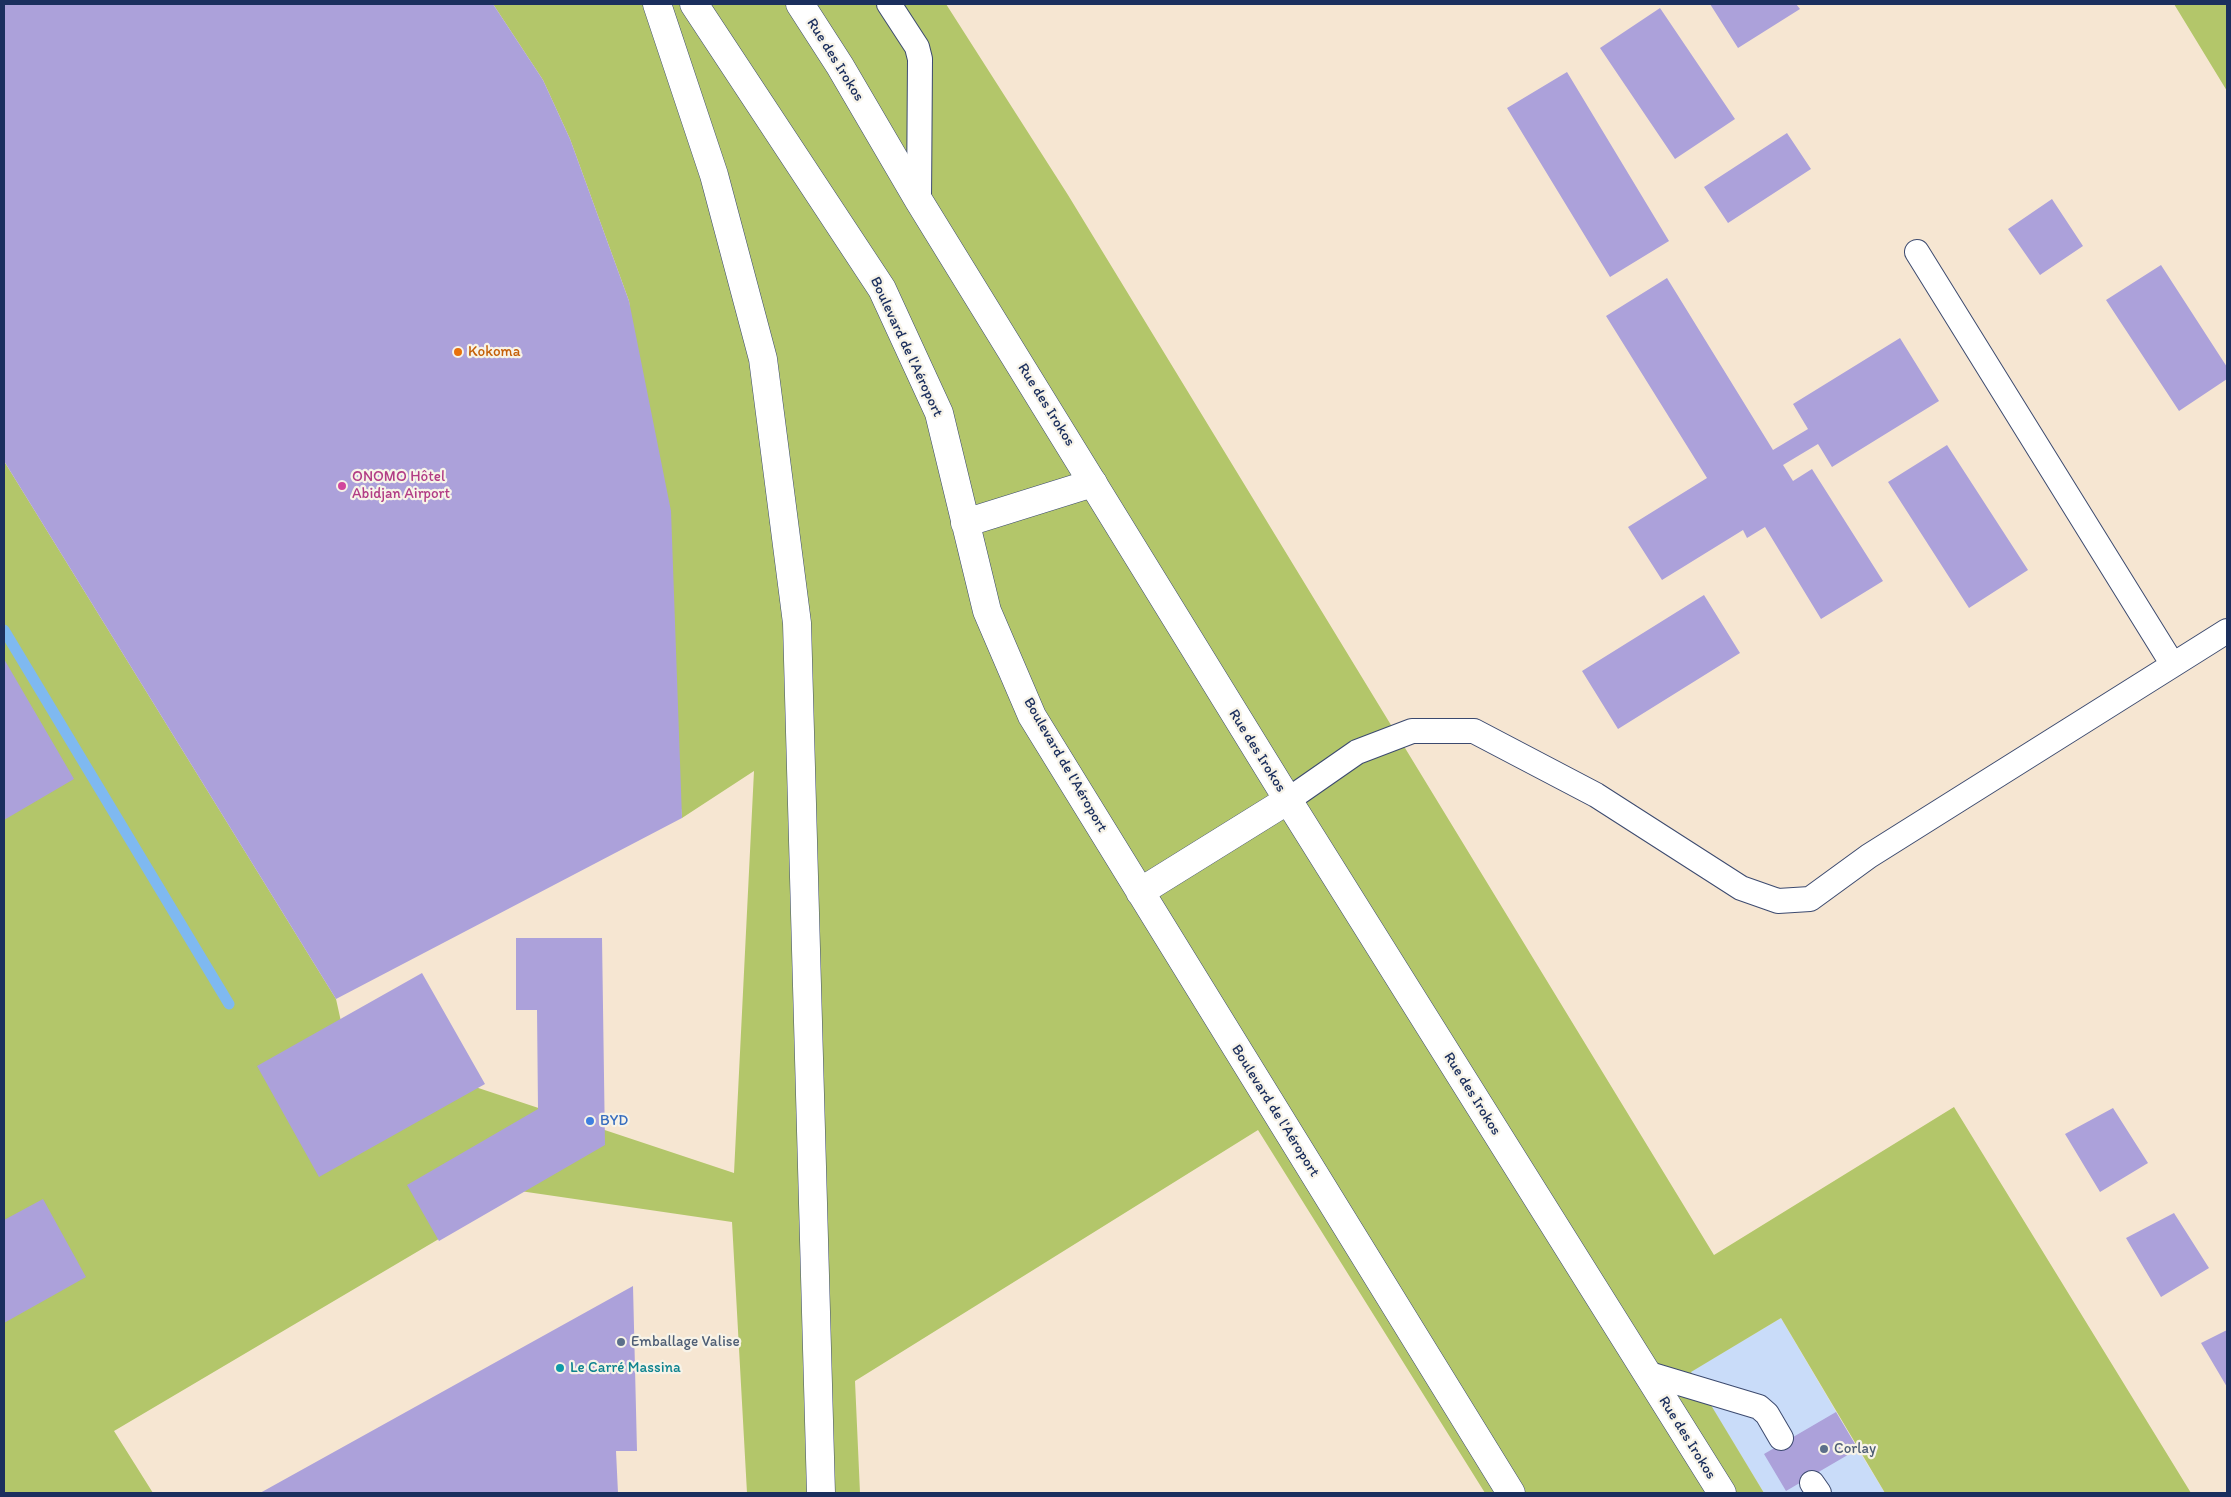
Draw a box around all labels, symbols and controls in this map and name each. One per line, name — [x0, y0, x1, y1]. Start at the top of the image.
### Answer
street label: Rue des Irokos — [802, 15, 868, 105]
street label: Boulevard de l'Aéroport — [866, 274, 946, 420]
place label: Kokoma — [468, 343, 520, 361]
marker: Kokoma — [452, 346, 464, 358]
street label: Rue des Irokos — [1013, 360, 1079, 450]
place label: ONOMO Hôtel Abidjan Airport — [352, 468, 450, 503]
marker: ONOMO Hôtel Abidjan Airport — [336, 480, 348, 492]
street label: Boulevard de l'Aéroport — [1019, 695, 1111, 835]
street label: Rue des Irokos — [1224, 706, 1290, 796]
street label: Boulevard de l'Aéroport — [1227, 1042, 1323, 1180]
street label: Rue des Irokos — [1439, 1049, 1505, 1139]
place label: BYD — [600, 1112, 628, 1130]
marker: BYD — [584, 1115, 596, 1127]
place label: Emballage Valise — [631, 1333, 740, 1351]
marker: Emballage Valise — [615, 1336, 627, 1348]
place label: Le Carré Massina — [570, 1359, 681, 1377]
marker: Le Carré Massina — [554, 1362, 566, 1374]
street label: Rue des Irokos — [1654, 1393, 1720, 1483]
place label: Corlay — [1834, 1440, 1876, 1458]
marker: Corlay — [1818, 1443, 1830, 1455]

